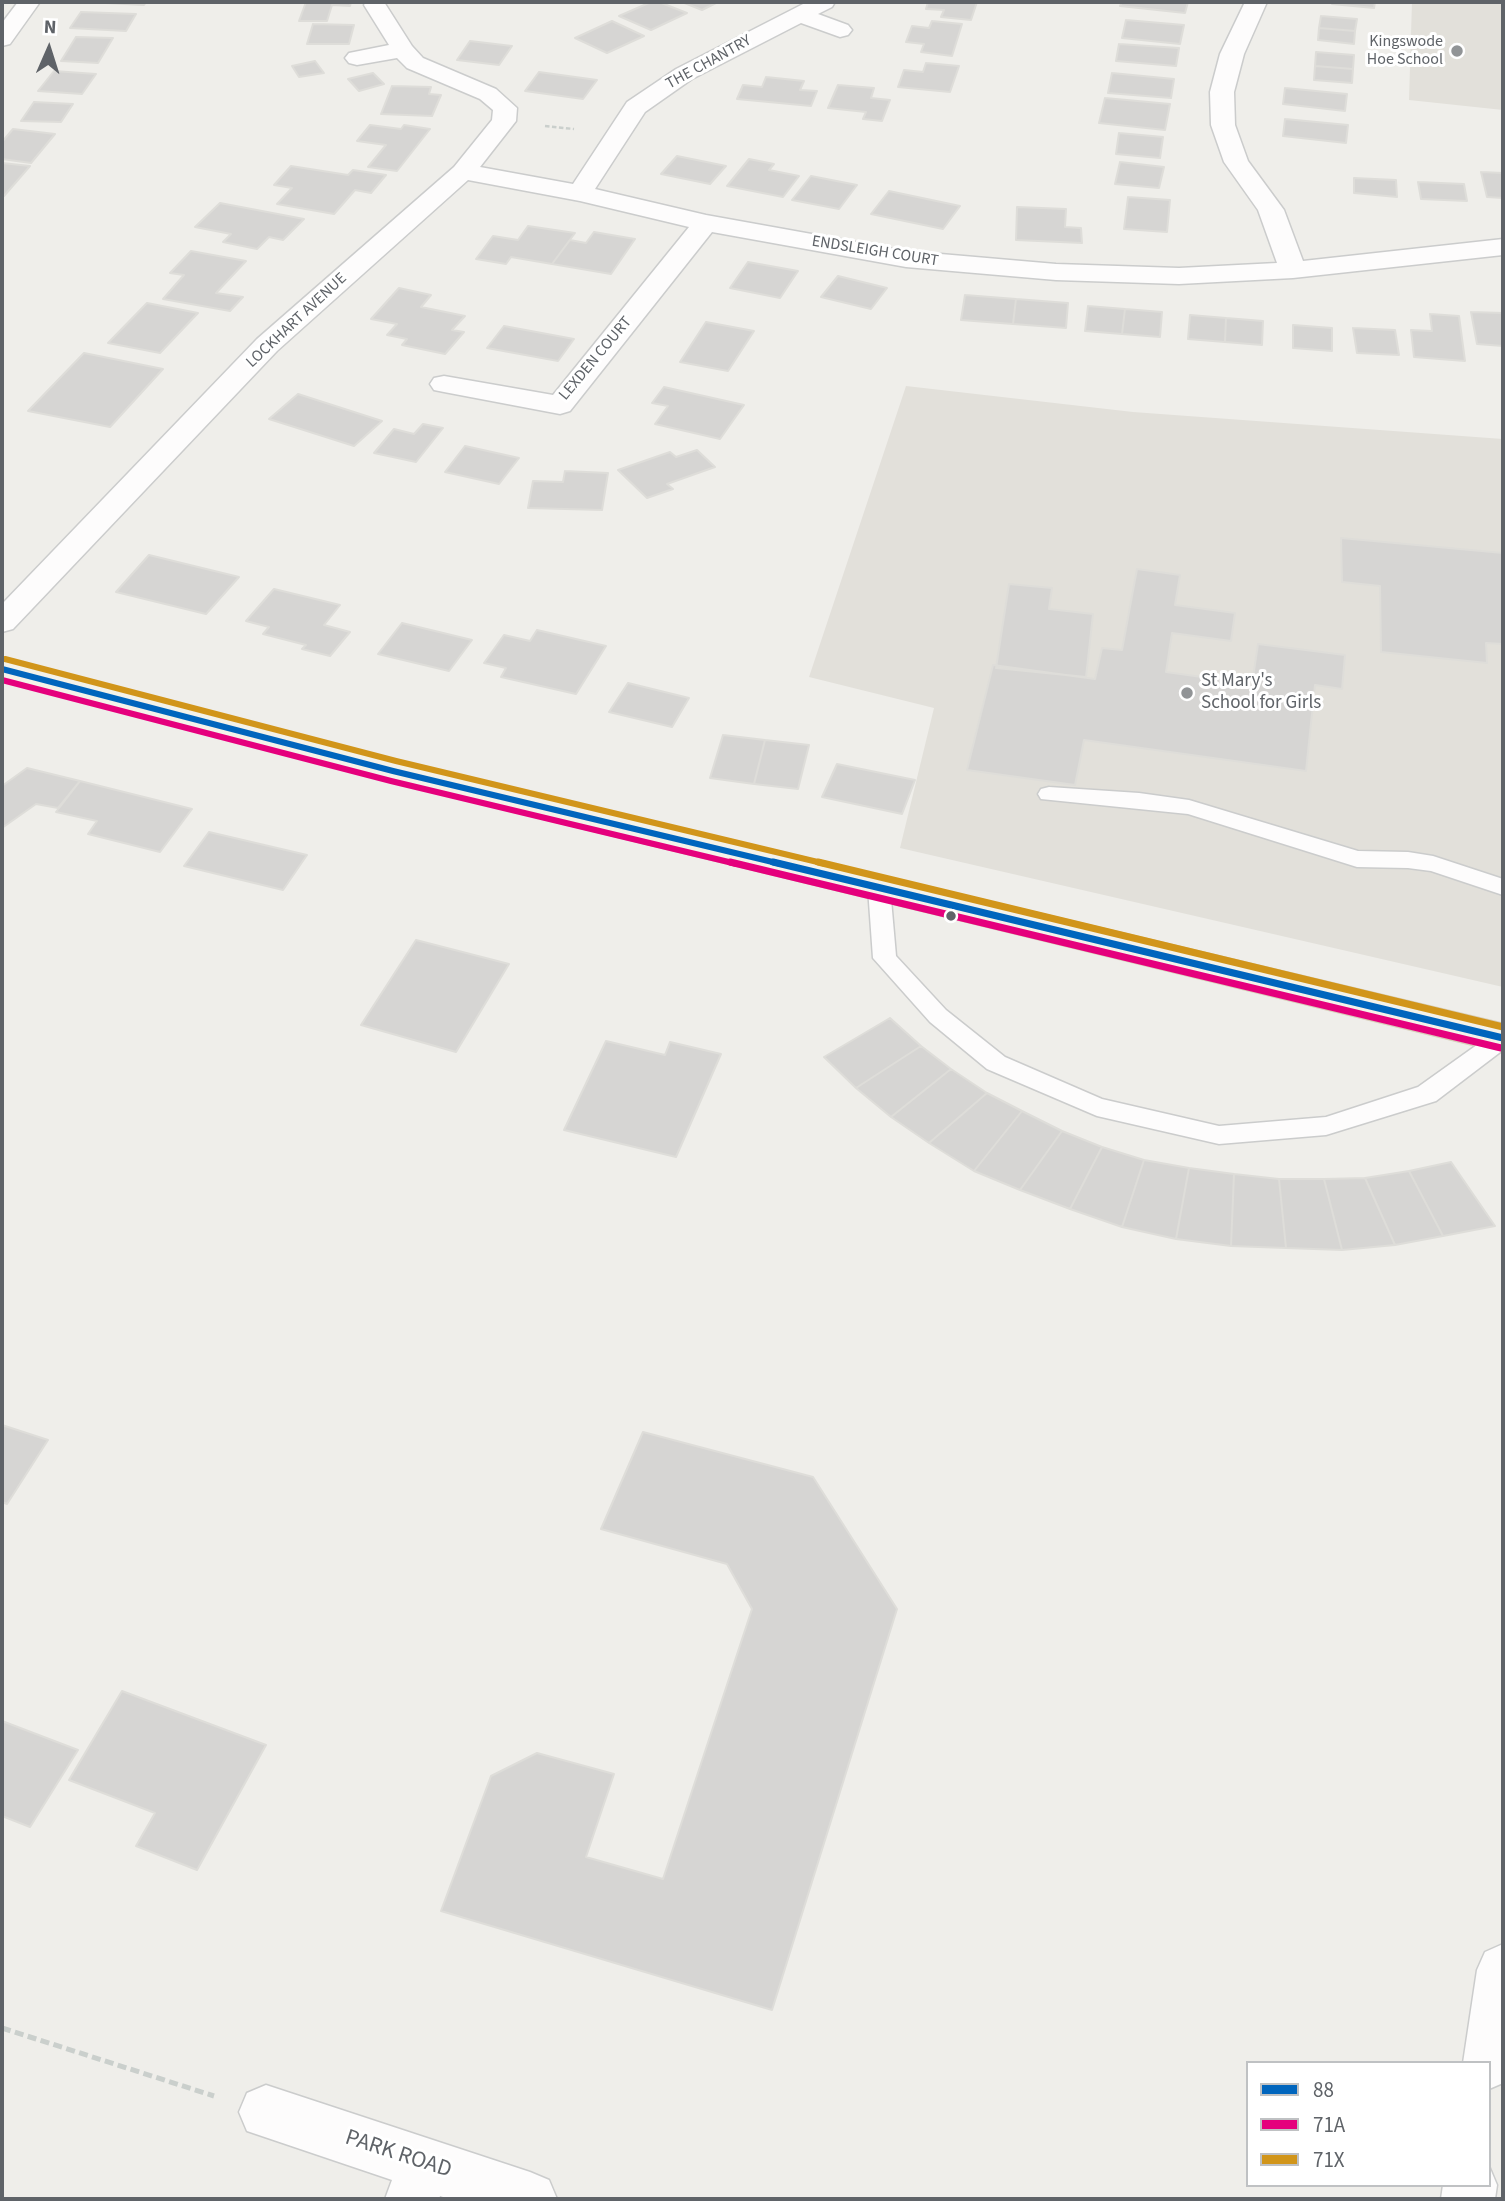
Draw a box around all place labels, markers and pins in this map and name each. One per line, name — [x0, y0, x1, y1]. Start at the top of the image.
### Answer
place label: Kingswode Hoe School — [1367, 32, 1443, 70]
marker: Kingswode Hoe School — [1449, 43, 1465, 59]
place label: St Mary's School for Girls — [1201, 671, 1321, 715]
marker: St Mary's School for Girls — [1179, 685, 1195, 701]
unlabelled marker — [944, 909, 958, 923]

